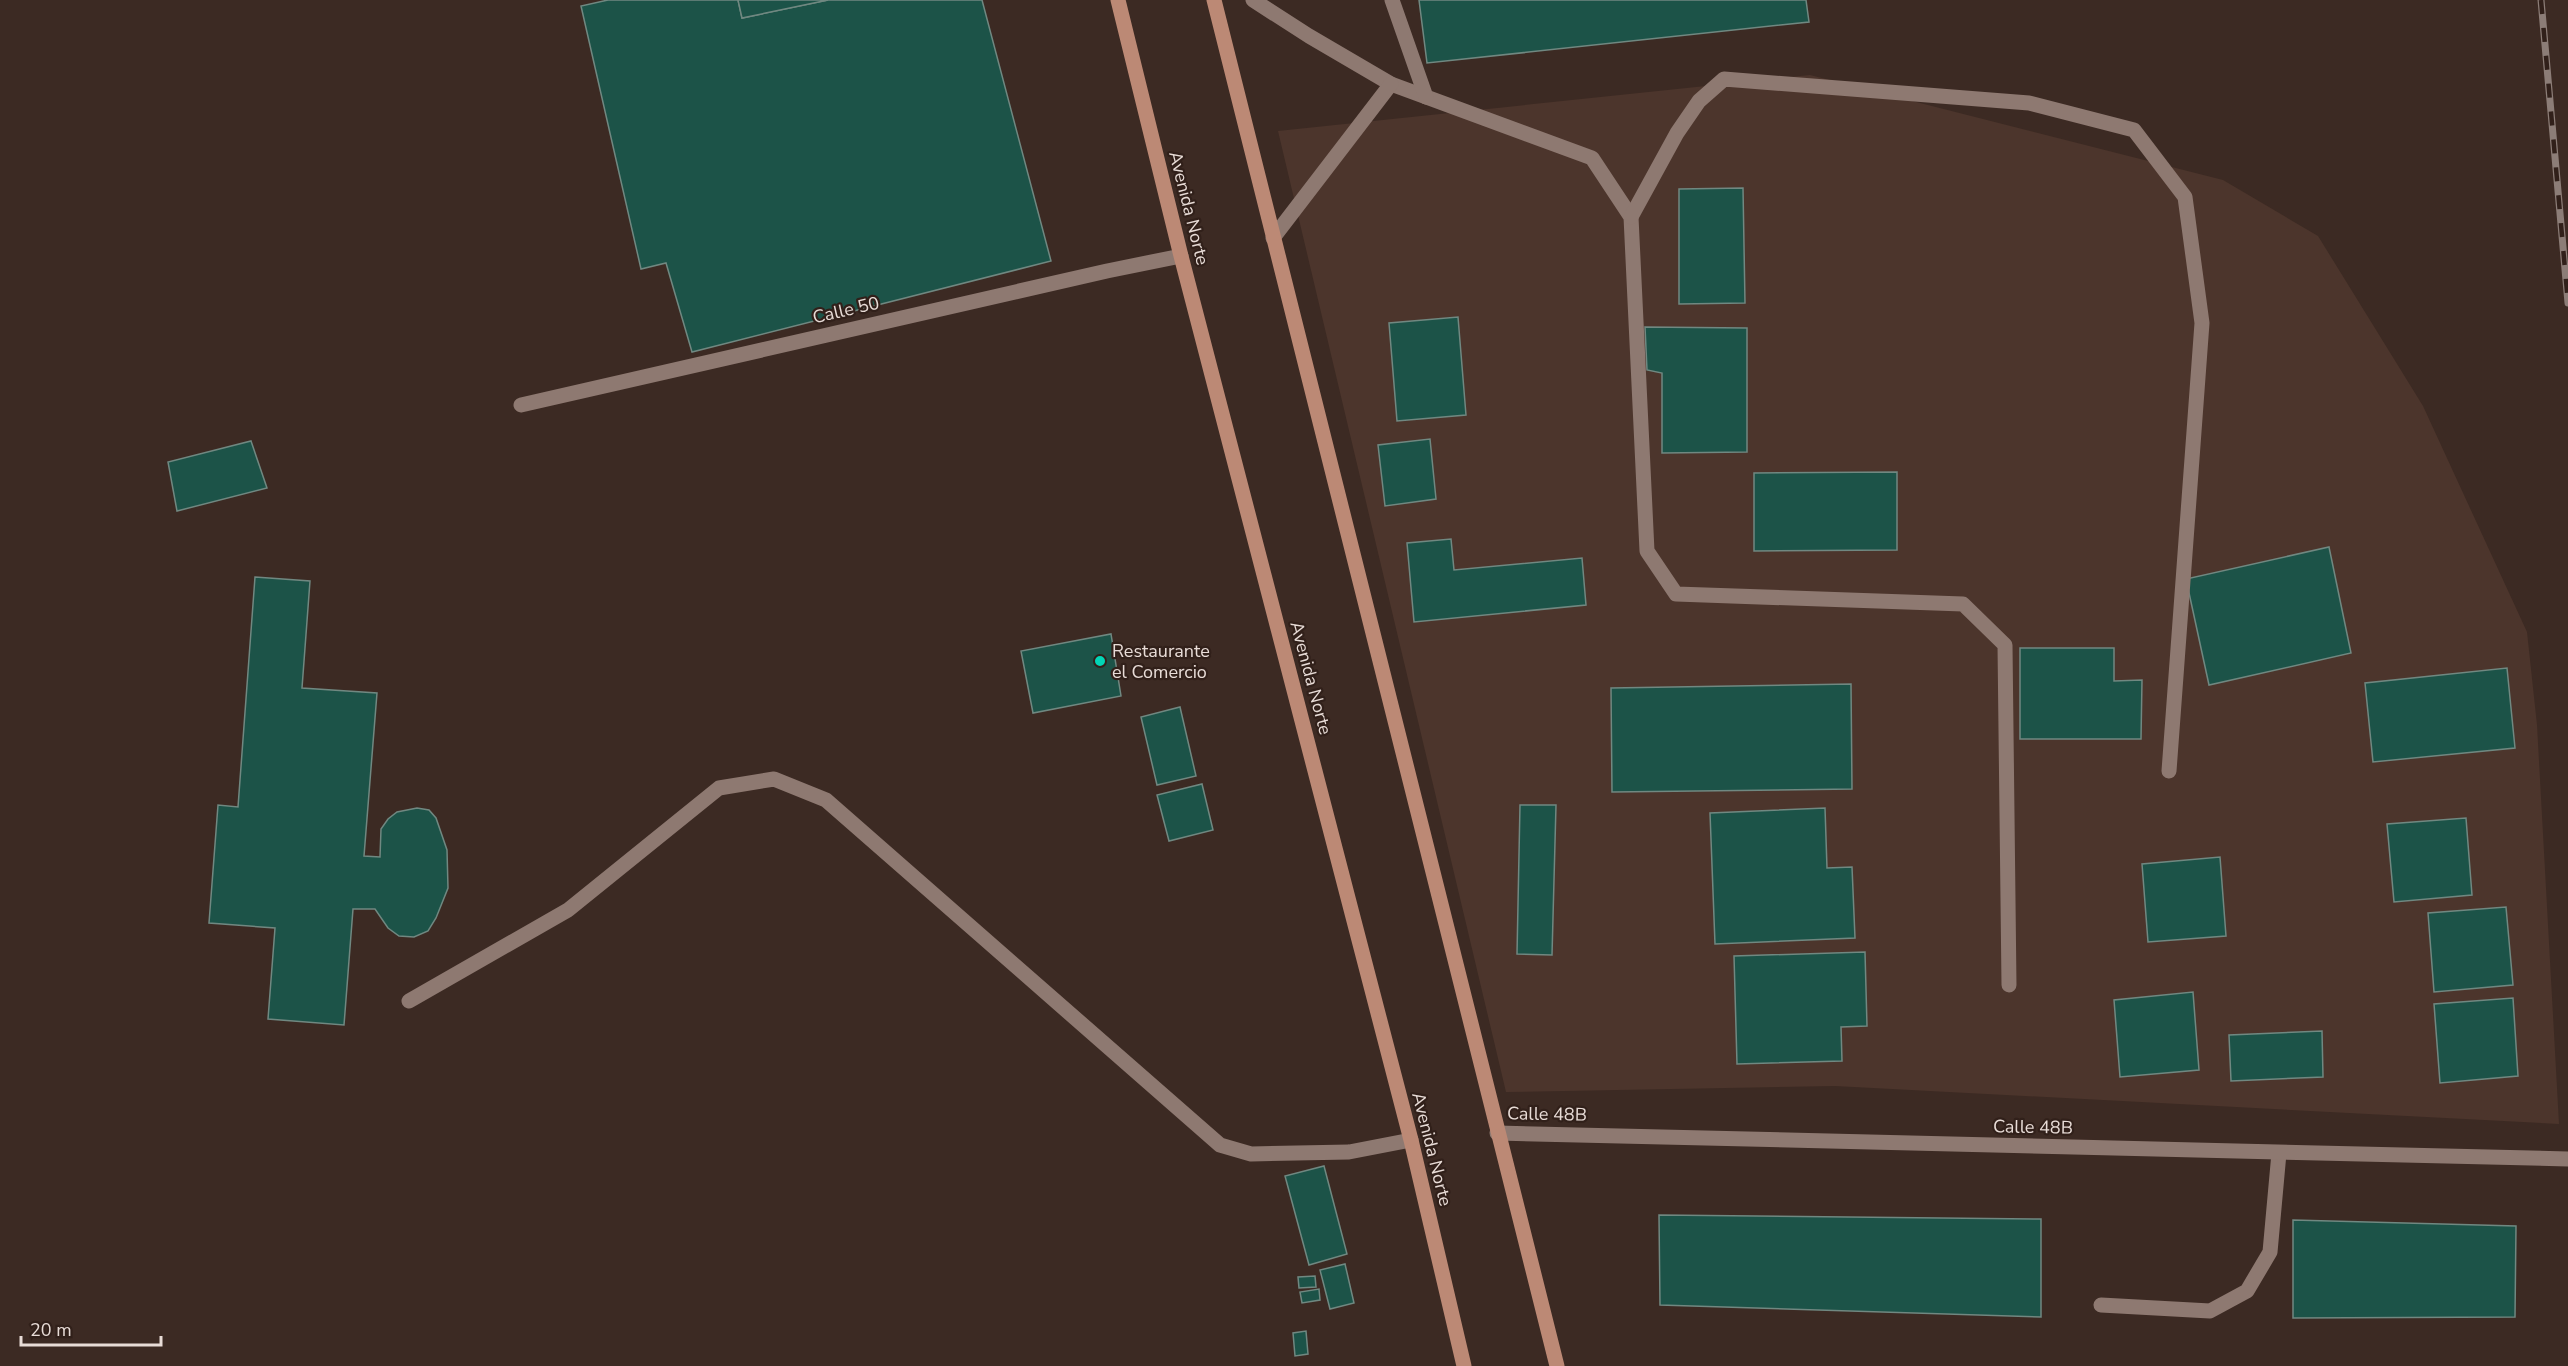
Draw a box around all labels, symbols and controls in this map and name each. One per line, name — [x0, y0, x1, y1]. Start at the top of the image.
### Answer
street label: Avenida Norte — [1163, 149, 1215, 267]
street label: Calle 50 — [810, 291, 882, 329]
street label: Avenida Norte — [1284, 619, 1338, 737]
place label: Restaurante el Comercio — [1112, 639, 1210, 684]
marker: Restaurante el Comercio — [1093, 654, 1107, 668]
street label: Avenida Norte — [1406, 1090, 1458, 1208]
street label: Calle 48B — [1507, 1101, 1587, 1127]
street label: Calle 48B — [1993, 1114, 2073, 1140]
scale bar — [21, 1309, 160, 1347]
text: 20 m — [30, 1318, 72, 1342]

